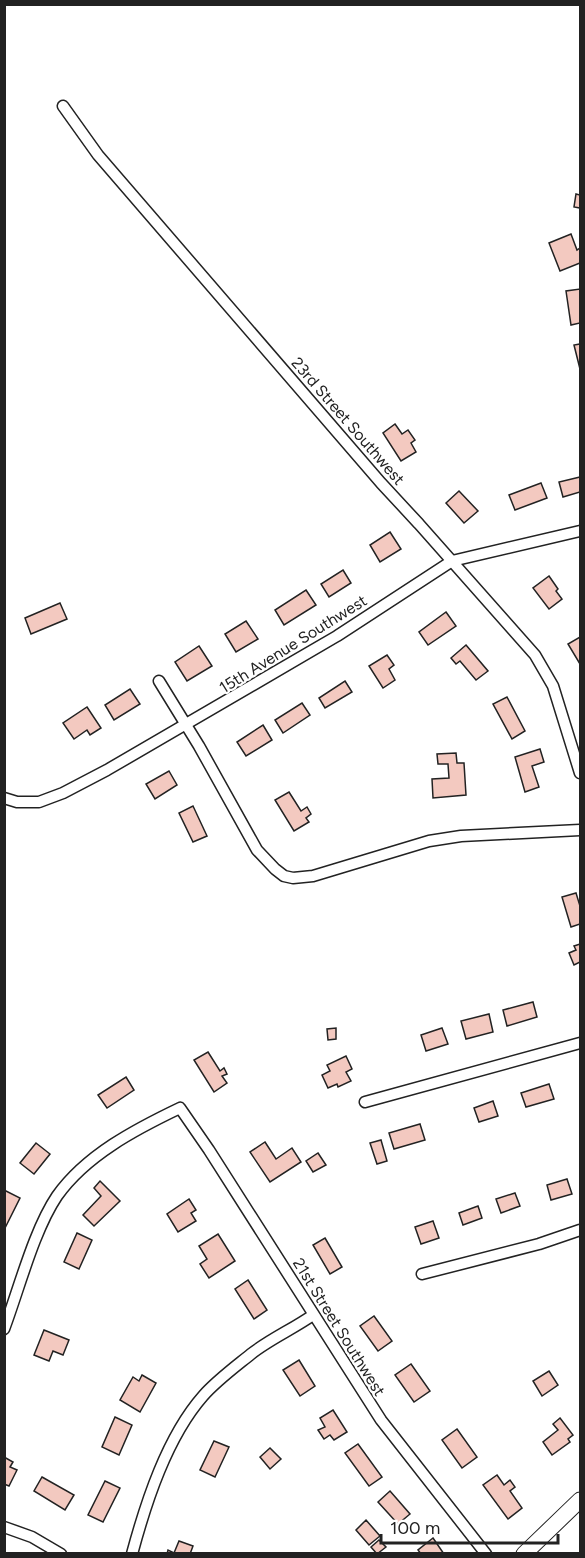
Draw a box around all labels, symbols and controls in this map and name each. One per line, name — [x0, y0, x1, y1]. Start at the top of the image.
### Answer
street label: 23rd Street Southwest — [287, 353, 409, 489]
street label: 15th Avenue Southwest — [216, 591, 370, 697]
street label: 21st Street Southwest — [289, 1254, 389, 1400]
scale bar — [381, 1507, 558, 1545]
text: 100 m — [390, 1517, 440, 1539]

